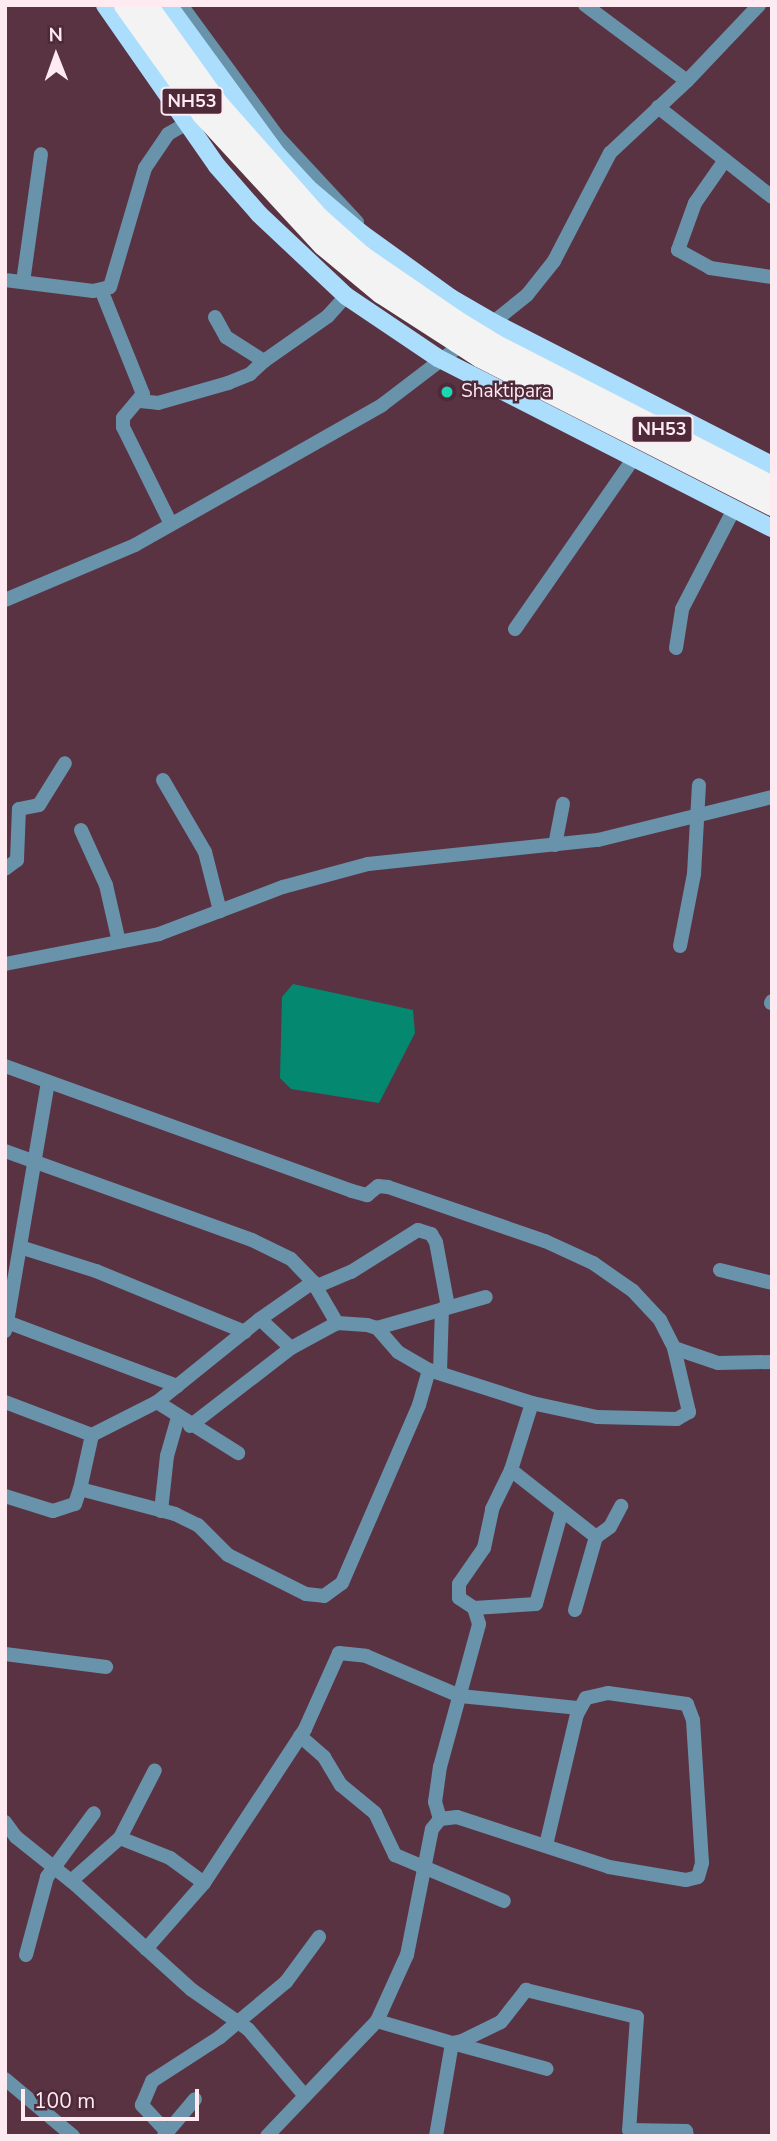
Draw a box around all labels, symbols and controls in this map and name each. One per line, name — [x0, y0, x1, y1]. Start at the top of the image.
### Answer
north arrow — [21, 21, 91, 91]
text: N — [48, 22, 63, 48]
road number: NH53 — [160, 86, 224, 116]
place label: Shaktipara — [461, 381, 552, 403]
marker: Shaktipara — [439, 384, 455, 400]
road number: NH53 — [630, 414, 694, 444]
scale bar — [24, 2074, 203, 2118]
text: 100 m — [34, 2087, 95, 2115]

